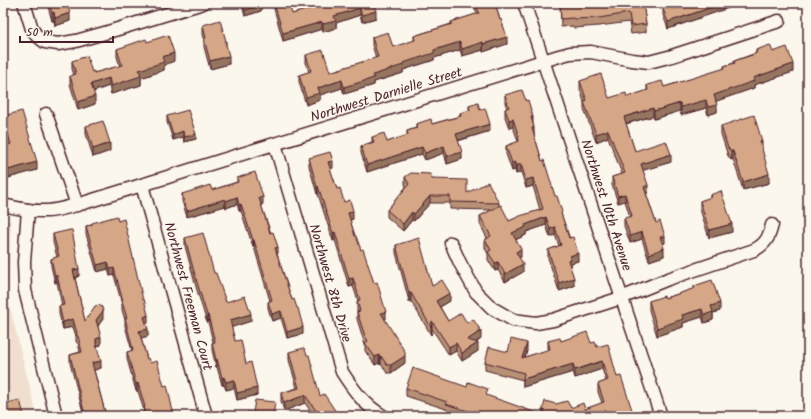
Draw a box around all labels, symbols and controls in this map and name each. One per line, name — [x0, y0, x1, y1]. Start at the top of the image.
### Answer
scale bar — [20, 18, 113, 44]
text: 50 m — [26, 23, 53, 42]
street label: Northwest Darnielle Street — [308, 61, 465, 129]
street label: Northwest 10th Avenue — [574, 137, 638, 275]
street label: Northwest Freeman Court — [158, 220, 219, 374]
street label: Northwest 8th Drive — [303, 221, 358, 346]

